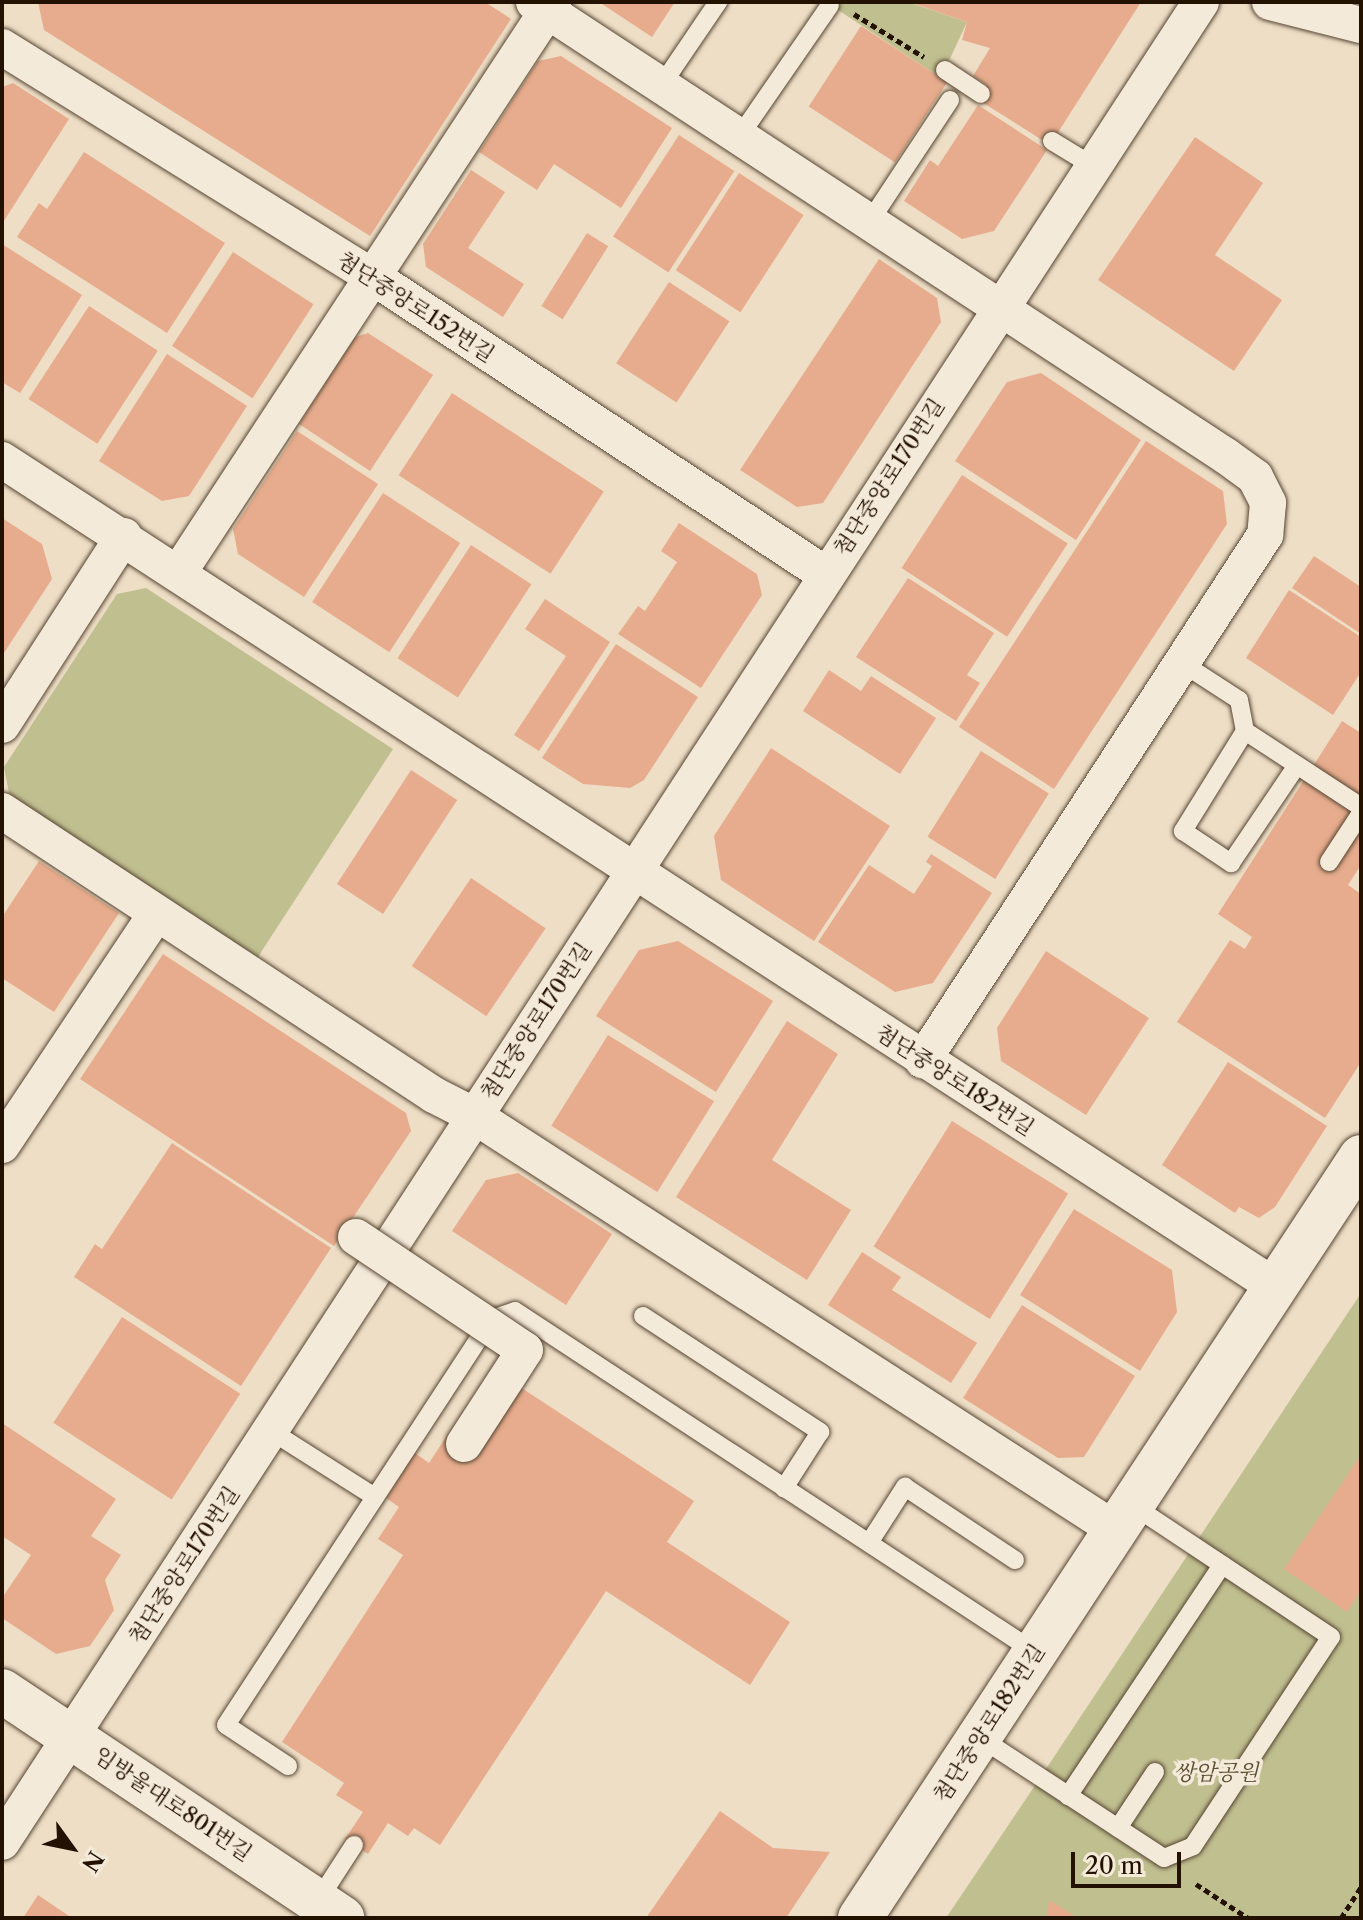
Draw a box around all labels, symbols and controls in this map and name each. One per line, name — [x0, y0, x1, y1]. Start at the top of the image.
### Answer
street label: 첨단중앙로152번길 — [332, 246, 500, 368]
street label: 첨단중앙로170번길 — [828, 393, 950, 561]
street label: 첨단중앙로170번길 — [475, 937, 597, 1105]
street label: 첨단중앙로182번길 — [871, 1019, 1039, 1141]
street label: 첨단중앙로170번길 — [123, 1481, 245, 1649]
street label: 첨단중앙로182번길 — [928, 1639, 1050, 1807]
street label: 임방울대로801번길 — [89, 1741, 257, 1867]
park label: 쌍암공원 — [1173, 1760, 1259, 1786]
north arrow — [32, 1808, 112, 1888]
scale bar — [1075, 1836, 1185, 1886]
text: N — [76, 1846, 109, 1877]
text: 20 m — [1085, 1851, 1143, 1880]

